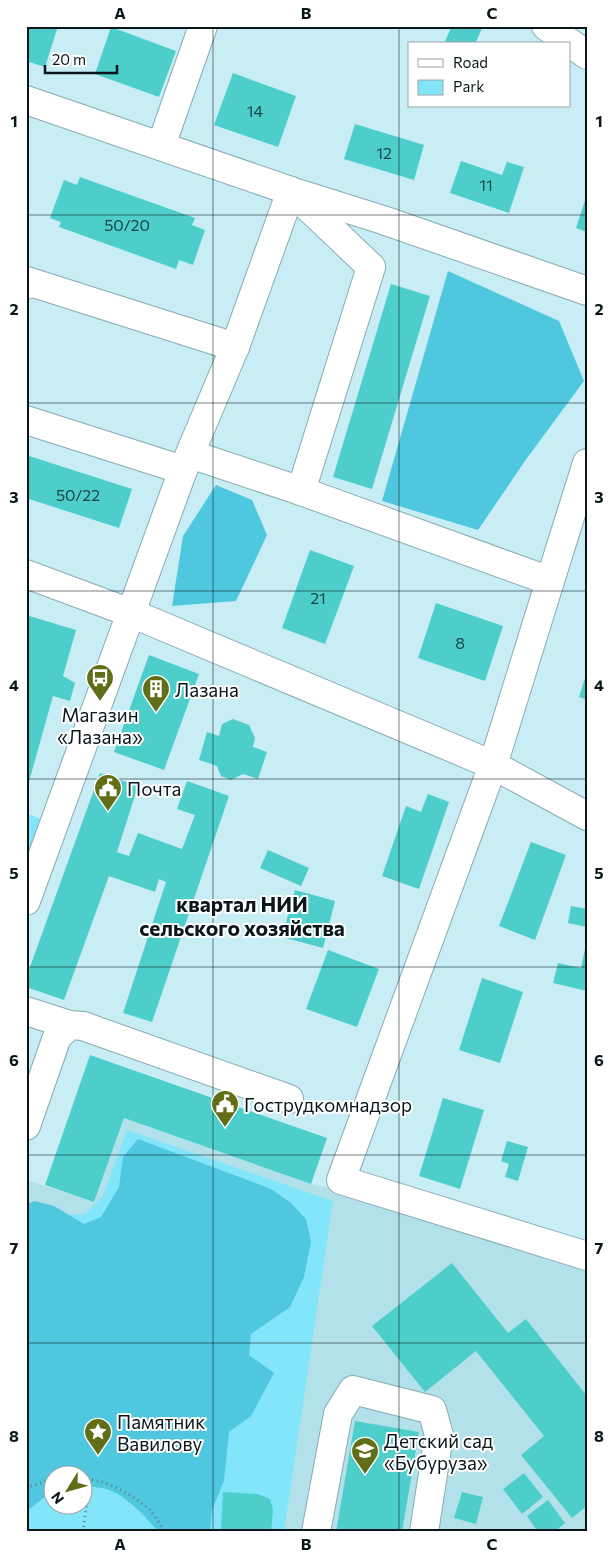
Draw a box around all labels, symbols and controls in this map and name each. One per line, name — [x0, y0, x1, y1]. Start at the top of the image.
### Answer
text: A — [114, 3, 126, 22]
text: B — [301, 3, 312, 22]
text: C — [487, 3, 498, 22]
scale bar — [45, 42, 118, 74]
legend — [408, 42, 570, 108]
text: 20 m — [52, 50, 86, 68]
text: Road — [453, 53, 488, 71]
text: Park — [453, 77, 484, 95]
house number: 14 — [247, 101, 264, 120]
text: 1 — [10, 111, 18, 130]
text: 1 — [595, 111, 603, 130]
house number: 12 — [376, 143, 392, 162]
house number: 11 — [479, 175, 493, 194]
house number: 50/20 — [104, 215, 150, 234]
text: 2 — [9, 299, 19, 318]
text: 2 — [594, 299, 604, 318]
house number: 50/22 — [56, 485, 100, 504]
text: 3 — [9, 487, 19, 506]
text: 3 — [594, 487, 604, 506]
house number: 21 — [310, 588, 326, 607]
house number: 8 — [455, 633, 465, 652]
bus stop icon: Магазин «Лазана» — [85, 663, 115, 702]
building icon: Лазана — [141, 674, 171, 713]
text: 4 — [9, 675, 19, 694]
text: 4 — [594, 675, 604, 694]
place label: Лазана — [175, 678, 239, 701]
place label: Магазин «Лазана» — [57, 703, 143, 748]
public building icon: Почта — [93, 773, 123, 812]
place label: Почта — [127, 777, 181, 800]
text: 5 — [9, 863, 19, 882]
text: 5 — [594, 863, 604, 882]
district label: квартал НИИ сельского хозяйства — [139, 891, 345, 940]
text: 6 — [9, 1050, 19, 1069]
text: 6 — [594, 1050, 604, 1069]
public building icon: Гострудкомнадзор — [210, 1089, 240, 1128]
place label: Гострудкомнадзор — [244, 1093, 412, 1116]
text: 7 — [10, 1238, 19, 1257]
text: 7 — [595, 1238, 604, 1257]
place label: Памятник Вавилову — [117, 1410, 205, 1455]
place icon: Памятник Вавилову — [83, 1417, 113, 1456]
text: 8 — [9, 1426, 19, 1445]
text: 8 — [594, 1426, 604, 1445]
place label: Детский сад «Бубуруза» — [384, 1429, 493, 1474]
school or university icon: Детский сад «Бубуруза» — [350, 1436, 380, 1475]
north arrow — [42, 1466, 92, 1516]
text: N — [47, 1489, 67, 1507]
text: A — [114, 1534, 126, 1553]
text: B — [301, 1534, 312, 1553]
text: C — [487, 1534, 498, 1553]

